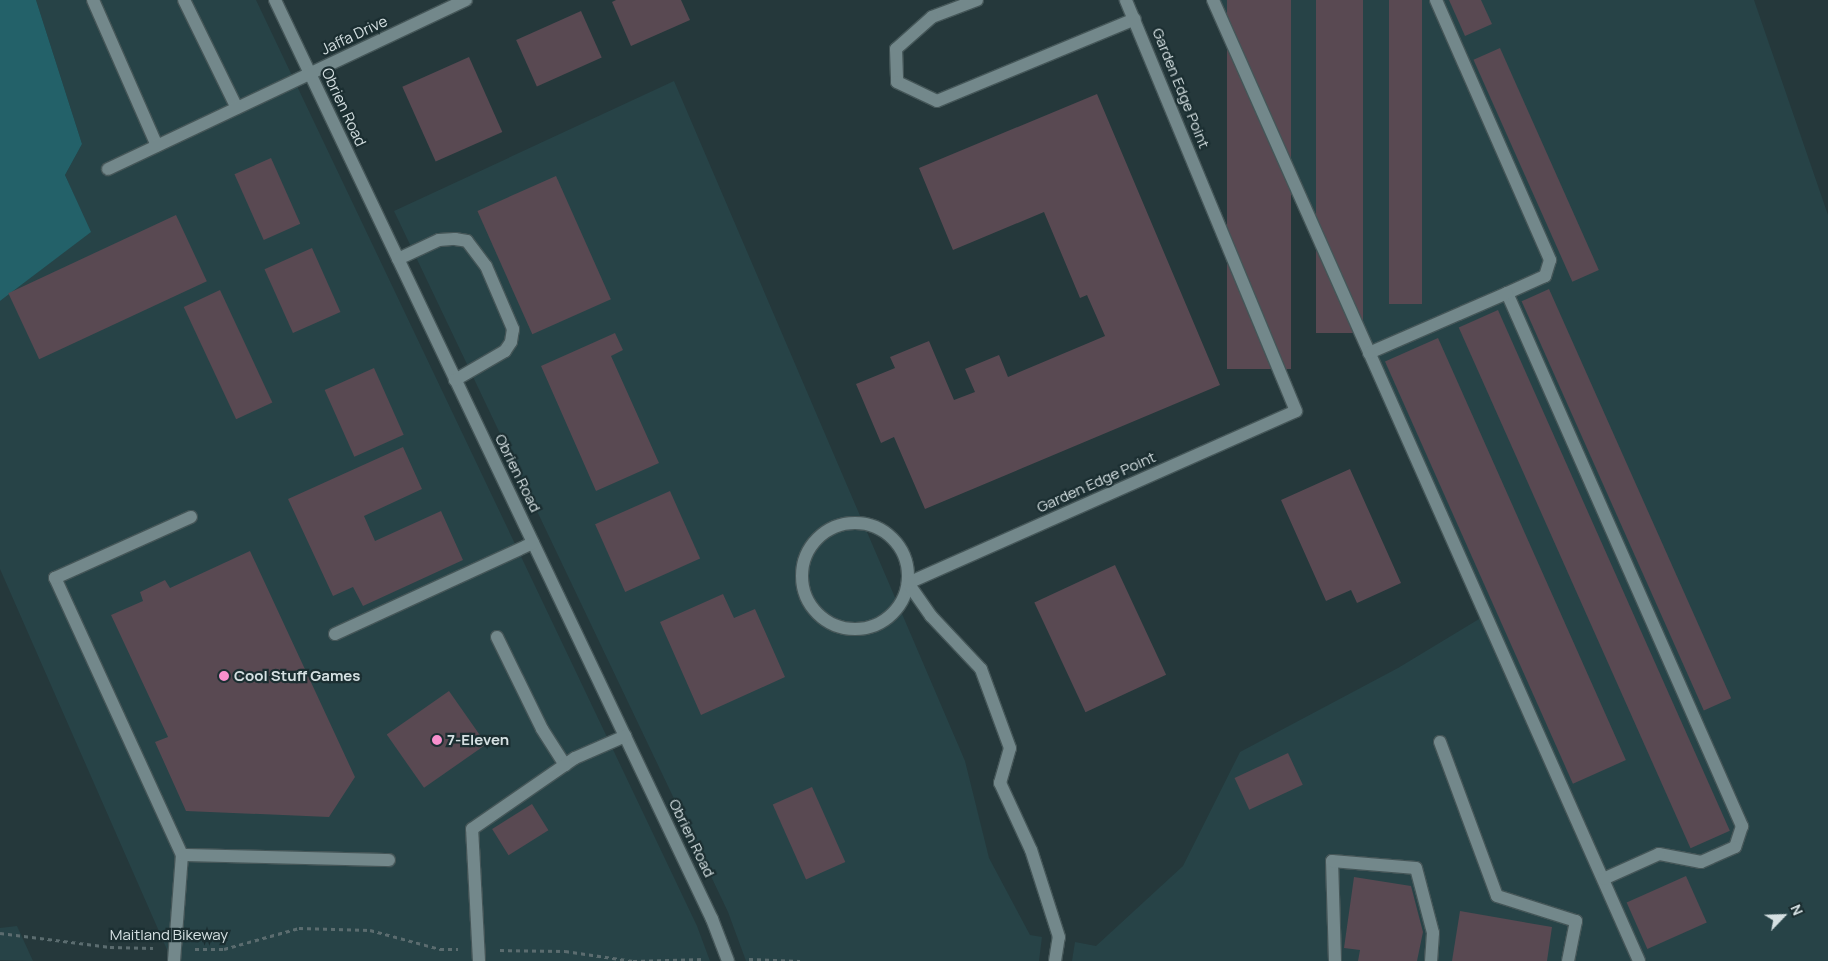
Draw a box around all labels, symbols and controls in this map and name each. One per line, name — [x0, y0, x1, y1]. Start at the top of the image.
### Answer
street label: Jaffa Drive — [318, 12, 390, 58]
street label: Garden Edge Point — [1149, 25, 1213, 151]
street label: Obrien Road — [318, 65, 370, 149]
street label: Obrien Road — [491, 431, 545, 515]
street label: Garden Edge Point — [1034, 448, 1158, 516]
place label: Cool Stuff Games — [234, 667, 360, 685]
marker: Cool Stuff Games — [218, 670, 230, 682]
place label: 7-Eleven — [447, 731, 509, 749]
marker: 7-Eleven — [431, 734, 443, 746]
street label: Obrien Road — [665, 796, 719, 880]
north arrow — [1758, 891, 1808, 941]
text: N — [1786, 901, 1808, 918]
street label: Maitland Bikeway — [110, 926, 228, 944]

